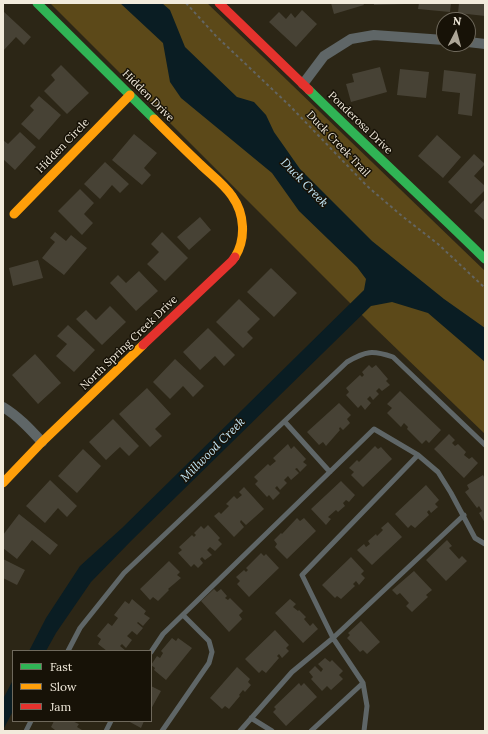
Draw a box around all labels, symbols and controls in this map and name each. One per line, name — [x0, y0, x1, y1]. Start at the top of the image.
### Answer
north arrow — [436, 12, 476, 52]
text: N — [452, 14, 462, 28]
street label: Hidden Drive — [119, 67, 177, 125]
street label: Ponderosa Drive — [325, 89, 395, 157]
street label: Duck Creek Trail — [303, 109, 373, 179]
street label: Hidden Circle — [34, 116, 92, 176]
water label: Duck Creek — [277, 156, 331, 210]
street label: North Spring Creek Drive — [78, 293, 180, 393]
water label: Millwood Creek — [178, 415, 248, 485]
legend — [12, 650, 152, 722]
text: Fast — [50, 659, 73, 674]
text: Slow — [50, 679, 77, 694]
text: Jam — [50, 699, 71, 714]

